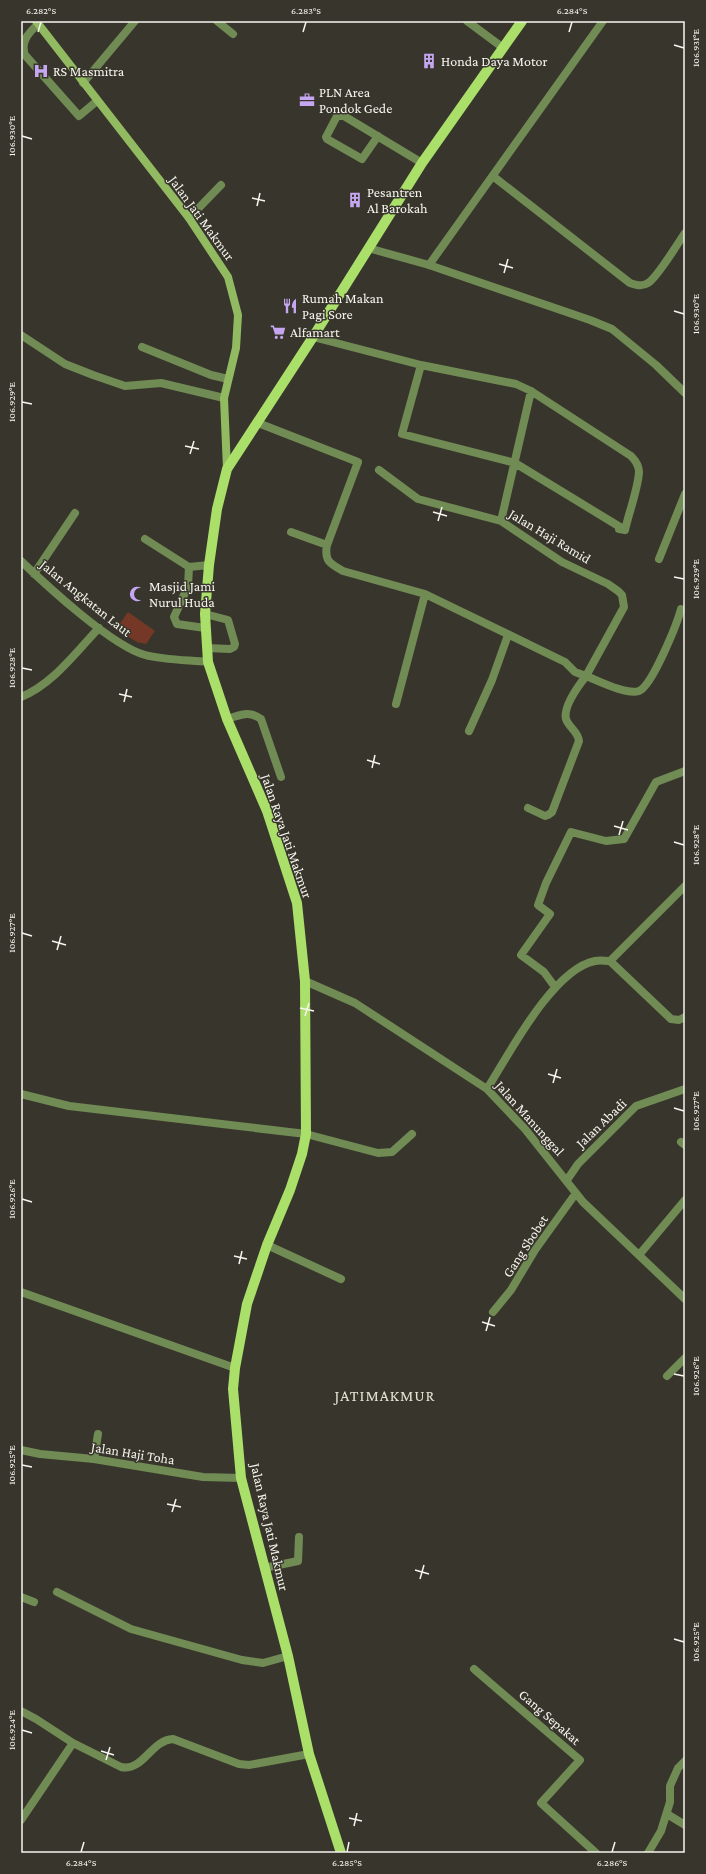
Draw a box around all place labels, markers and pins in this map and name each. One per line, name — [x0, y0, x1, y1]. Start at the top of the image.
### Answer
building icon: Honda Daya Motor — [420, 52, 438, 70]
place label: Honda Daya Motor — [441, 53, 547, 69]
hospital icon: RS Masmitra — [32, 62, 50, 80]
place label: RS Masmitra — [53, 63, 125, 79]
place label: PLN Area Pondok Gede — [319, 84, 392, 116]
office icon: PLN Area Pondok Gede — [298, 91, 316, 109]
place label: Pesantren Al Barokah — [367, 184, 428, 216]
building icon: Pesantren Al Barokah — [346, 191, 364, 209]
place label: Rumah Makan Pagi Sore — [302, 290, 384, 322]
restaurant icon: Rumah Makan Pagi Sore — [281, 297, 299, 315]
supermarket icon: Alfamart — [269, 323, 287, 341]
place label: Alfamart — [290, 324, 340, 340]
place label: Masjid Jami Nurul Huda — [149, 578, 216, 610]
mosque icon: Masjid Jami Nurul Huda — [128, 585, 146, 603]

